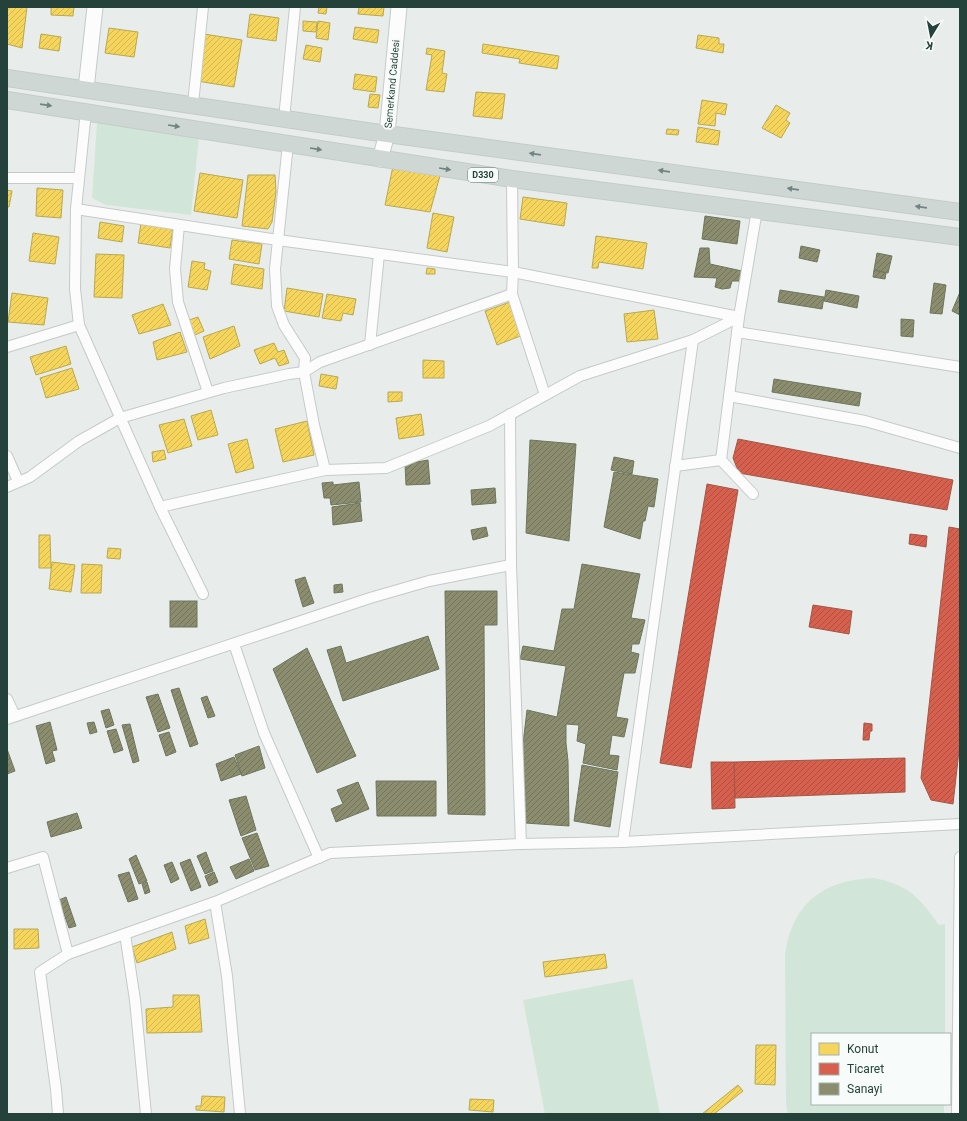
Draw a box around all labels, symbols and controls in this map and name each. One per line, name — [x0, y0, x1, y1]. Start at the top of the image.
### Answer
north arrow — [911, 16, 951, 56]
text: K — [924, 38, 934, 52]
street label: Semerkand Caddesi — [383, 39, 401, 129]
one-way arrow — [40, 102, 52, 108]
one-way arrow — [168, 123, 180, 129]
one-way arrow — [310, 146, 322, 152]
one-way arrow — [529, 151, 541, 157]
one-way arrow — [438, 166, 451, 172]
road number: D330 — [468, 168, 498, 182]
one-way arrow — [658, 168, 670, 175]
one-way arrow — [786, 186, 799, 192]
one-way arrow — [915, 204, 927, 210]
legend — [811, 1033, 951, 1105]
text: Konut — [847, 1042, 878, 1056]
text: Ticaret — [847, 1062, 884, 1076]
text: Sanayi — [847, 1082, 882, 1096]

